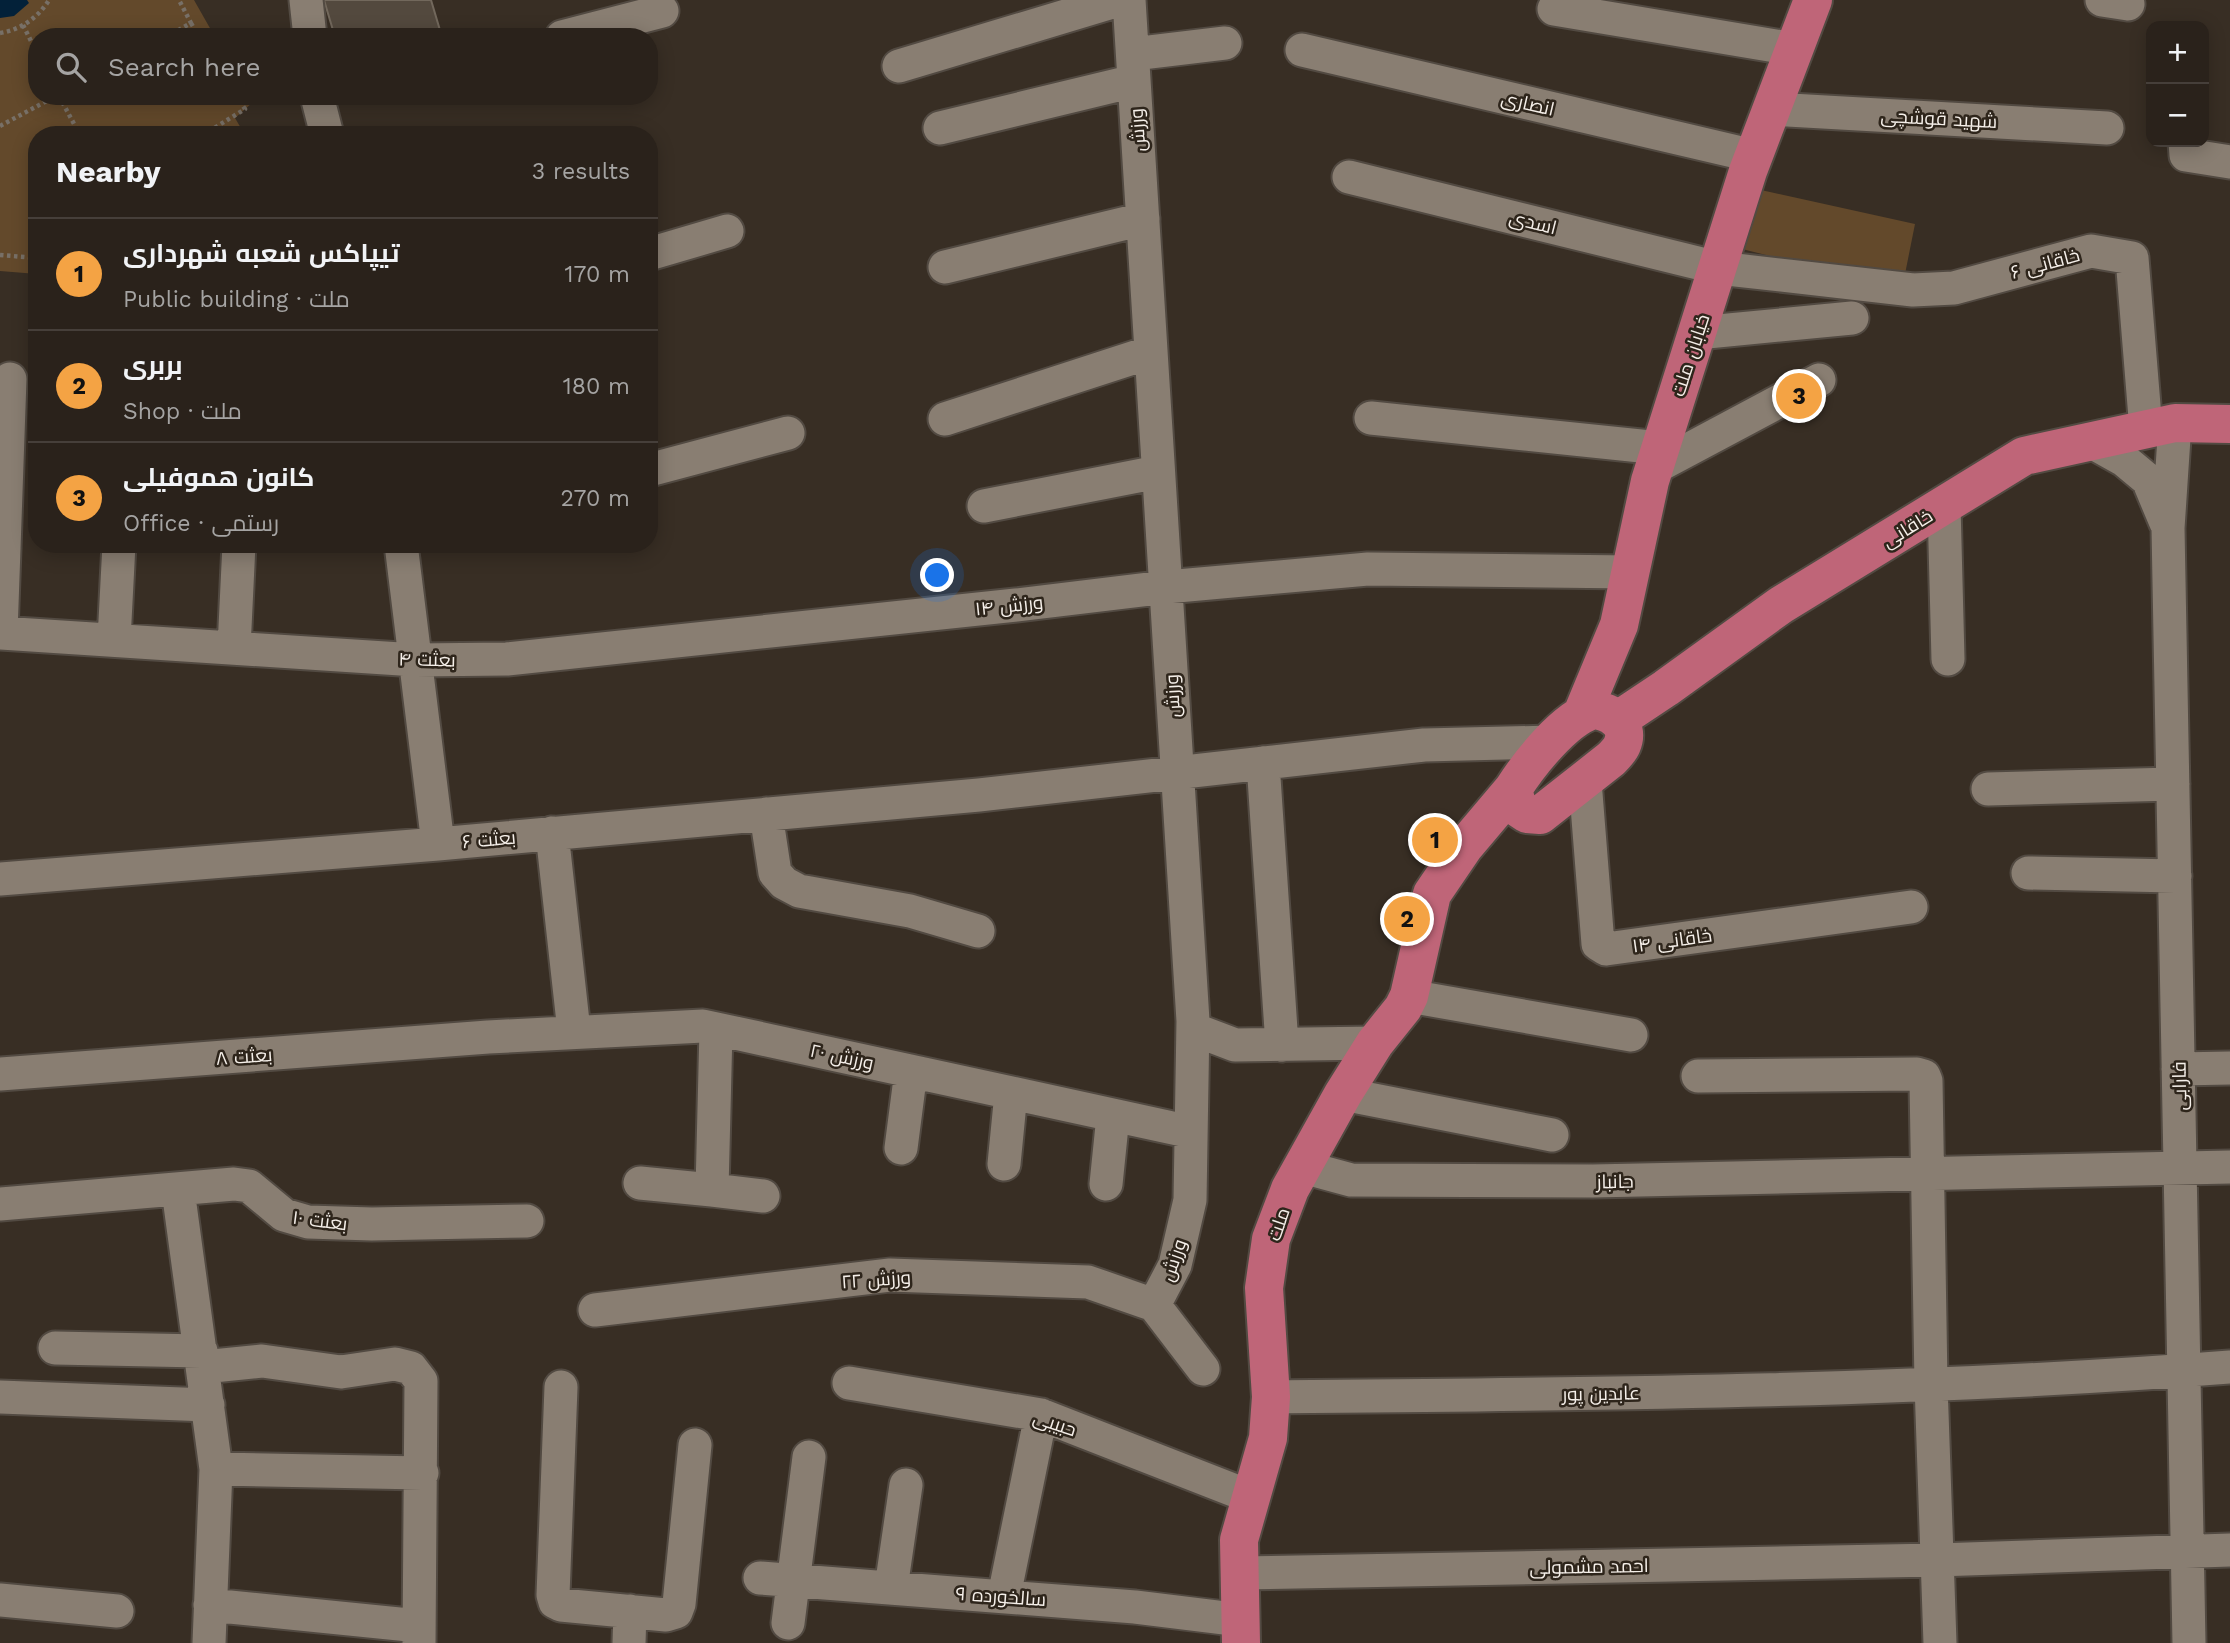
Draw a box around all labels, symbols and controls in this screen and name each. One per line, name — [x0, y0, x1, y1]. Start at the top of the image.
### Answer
map controls — [2146, 21, 2209, 147]
button: + — [2146, 21, 2209, 84]
search box — [28, 28, 658, 105]
icon: search — [52, 48, 90, 86]
text: Search here — [108, 52, 260, 82]
button: − — [2146, 84, 2209, 147]
street label: انصاری — [1499, 86, 1557, 121]
street label: شهید قوشچی — [1880, 104, 1998, 134]
street label: ورزش — [1125, 108, 1150, 152]
text: Nearby — [56, 154, 161, 189]
text: 3 results — [532, 158, 630, 185]
street label: اسدی — [1507, 206, 1559, 239]
text: تیپاکس شعبه شهرداری — [123, 238, 400, 268]
street label: خاقانی ۶ — [2008, 243, 2082, 284]
text: 1 — [74, 261, 84, 288]
text: 170 m — [565, 261, 630, 288]
text: Public building · ملت — [123, 286, 350, 313]
street label: خیابان ملت — [1666, 311, 1715, 399]
text: بربری — [123, 350, 183, 380]
pin: 3 — [1776, 370, 1822, 422]
text: 2 — [72, 373, 86, 400]
text: 180 m — [563, 373, 630, 400]
text: Shop · ملت — [123, 398, 242, 425]
text: کانون هموفیلی — [123, 462, 315, 492]
text: 3 — [72, 485, 86, 512]
text: 270 m — [561, 485, 630, 512]
street label: خاقانی — [1878, 504, 1937, 553]
text: Office · رستمی — [123, 510, 279, 537]
your location — [920, 558, 954, 592]
street label: ورزش ۱۴ — [974, 590, 1044, 621]
street label: بعثت ۴ — [398, 648, 456, 671]
street label: ورزش — [1160, 674, 1185, 718]
pin: 1 — [1412, 814, 1458, 866]
street label: بعثت ۶ — [461, 826, 517, 853]
pin: 2 — [1384, 893, 1430, 945]
street label: خاقانی ۱۴ — [1631, 924, 1713, 957]
street label: ورزش ۲۰ — [808, 1039, 876, 1074]
street label: بعثت ٨ — [215, 1043, 273, 1070]
street label: فارابی — [2168, 1061, 2191, 1111]
street label: جانباز — [1595, 1170, 1634, 1193]
street label: ملت — [1262, 1205, 1295, 1244]
street label: بعثت ۱۰ — [291, 1206, 349, 1235]
street label: ورزش — [1156, 1236, 1191, 1284]
street label: ورزش ۲۲ — [840, 1266, 912, 1293]
street label: عابدین پور — [1561, 1381, 1640, 1407]
street label: حبیبی — [1030, 1406, 1079, 1441]
street label: احمد مشمولی — [1529, 1554, 1649, 1579]
street label: سالخورده ۹ — [955, 1582, 1047, 1611]

